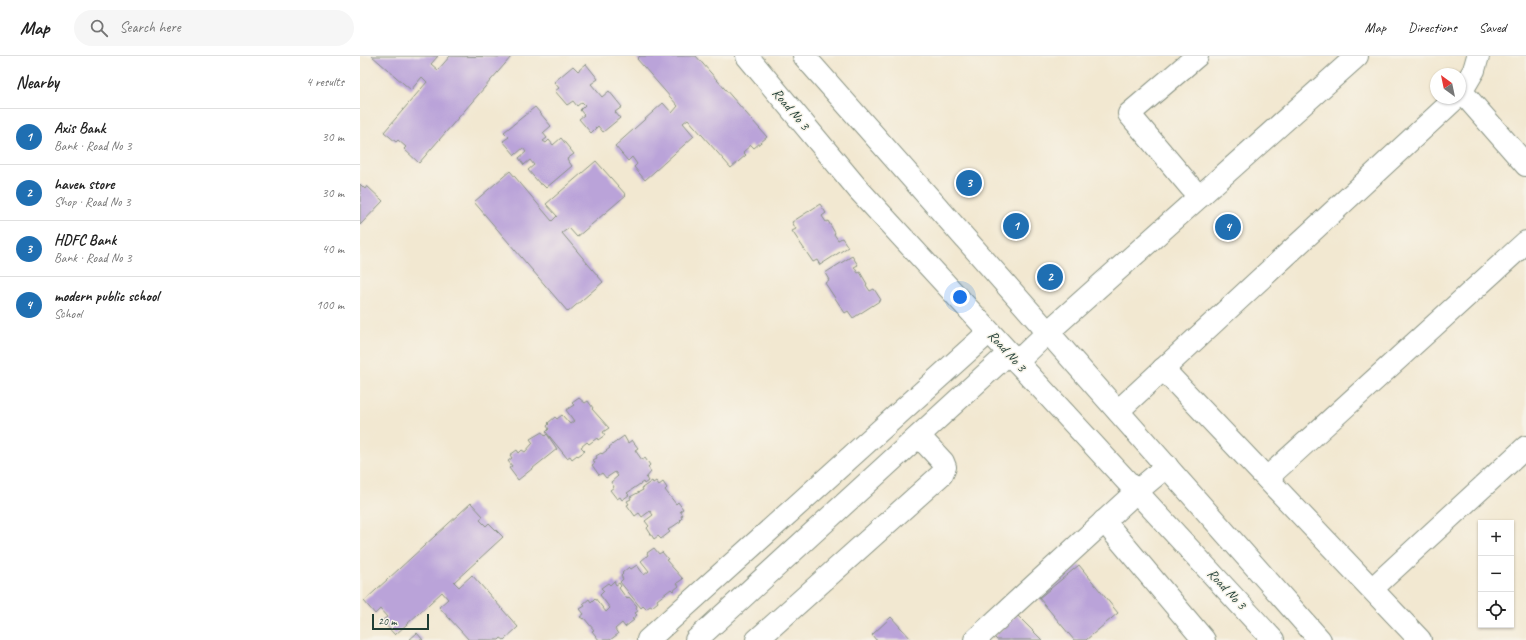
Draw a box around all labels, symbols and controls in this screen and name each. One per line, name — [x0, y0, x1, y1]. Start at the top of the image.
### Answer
search box — [74, 10, 354, 46]
text: Map — [20, 16, 50, 40]
icon: search — [88, 17, 110, 39]
text: Search here — [120, 18, 181, 37]
text: Map — [1365, 19, 1386, 36]
text: Directions — [1408, 19, 1457, 36]
text: Saved — [1479, 19, 1506, 36]
north arrow — [1430, 68, 1466, 104]
text: Nearby — [16, 72, 59, 93]
text: 4 results — [306, 74, 344, 90]
street label: Road No 3 — [769, 85, 814, 135]
text: Axis Bank — [54, 119, 105, 138]
text: 1 — [26, 129, 32, 145]
text: 30 m — [322, 129, 344, 145]
text: Bank · Road No 3 — [54, 138, 132, 154]
pin: 3 — [956, 168, 982, 198]
text: haven store — [54, 175, 114, 194]
text: 2 — [26, 185, 32, 201]
text: 30 m — [322, 185, 344, 201]
text: Shop · Road No 3 — [54, 194, 131, 210]
pin: 1 — [1003, 211, 1029, 241]
pin: 4 — [1215, 212, 1241, 242]
text: HDFC Bank — [54, 231, 116, 250]
text: 3 — [26, 241, 32, 257]
text: 40 m — [322, 241, 344, 257]
text: Bank · Road No 3 — [54, 250, 132, 266]
pin: 2 — [1037, 262, 1063, 292]
text: modern public school — [54, 287, 159, 306]
your location — [950, 287, 970, 307]
text: 4 — [26, 297, 32, 313]
text: 100 m — [316, 297, 344, 313]
text: School — [54, 306, 82, 322]
street label: Road No 3 — [984, 327, 1031, 376]
map controls — [1478, 520, 1514, 628]
button: + — [1478, 520, 1514, 556]
button: − — [1478, 556, 1514, 592]
street label: Road No 3 — [1204, 565, 1251, 614]
button: locate — [1478, 592, 1514, 628]
scale bar — [372, 612, 429, 631]
text: 20 m — [378, 614, 397, 628]

